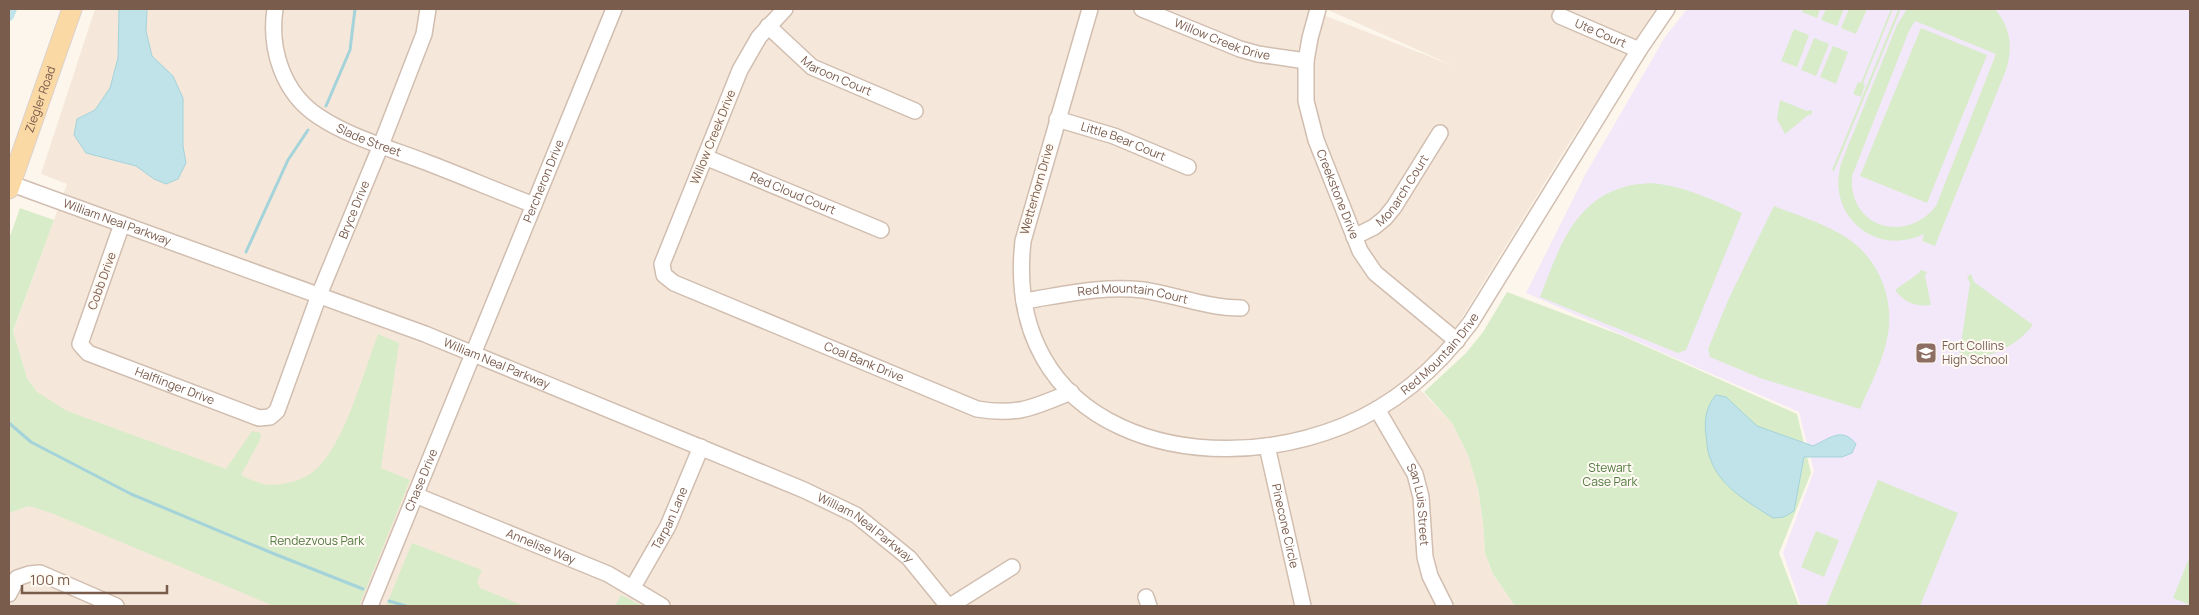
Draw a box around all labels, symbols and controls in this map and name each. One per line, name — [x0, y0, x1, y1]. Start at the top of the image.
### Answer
street label: Willow Creek Drive — [1172, 14, 1271, 64]
street label: Ute Court — [1572, 14, 1629, 52]
street label: Maroon Court — [797, 52, 875, 100]
street label: Ziegler Road — [20, 64, 59, 135]
street label: Willow Creek Drive — [686, 87, 739, 187]
street label: Little Bear Court — [1079, 118, 1169, 165]
street label: Slade Street — [333, 119, 404, 160]
street label: Percheron Drive — [519, 137, 568, 225]
street label: Wetterhorn Drive — [1015, 141, 1058, 236]
street label: Creekstone Drive — [1312, 147, 1363, 241]
street label: Monarch Court — [1372, 151, 1433, 230]
street label: Red Cloud Court — [748, 168, 839, 218]
street label: Bryce Drive — [334, 178, 373, 241]
street label: William Neal Parkway — [61, 194, 174, 249]
street label: Cobb Drive — [83, 250, 120, 312]
street label: Red Mountain Court — [1076, 280, 1190, 308]
street label: Red Mountain Drive — [1397, 309, 1483, 398]
street label: William Neal Parkway — [441, 333, 553, 393]
street label: Coal Bank Drive — [821, 337, 907, 386]
place label: Fort Collins High School — [1942, 337, 2008, 368]
school or university icon: Fort Collins High School — [1914, 341, 1938, 365]
street label: Halflinger Drive — [133, 363, 217, 408]
street label: Chase Drive — [401, 446, 441, 514]
park label: Stewart Case Park — [1583, 459, 1638, 490]
street label: San Luis Street — [1402, 460, 1433, 546]
street label: Pinecone Circle — [1268, 482, 1303, 570]
street label: Tarpan Lane — [647, 484, 691, 553]
street label: William Neal Parkway — [815, 489, 919, 566]
street label: Annelise Way — [504, 524, 579, 568]
park label: Rendezvous Park — [270, 532, 365, 549]
scale bar — [22, 562, 168, 594]
text: 100 m — [30, 569, 70, 590]

